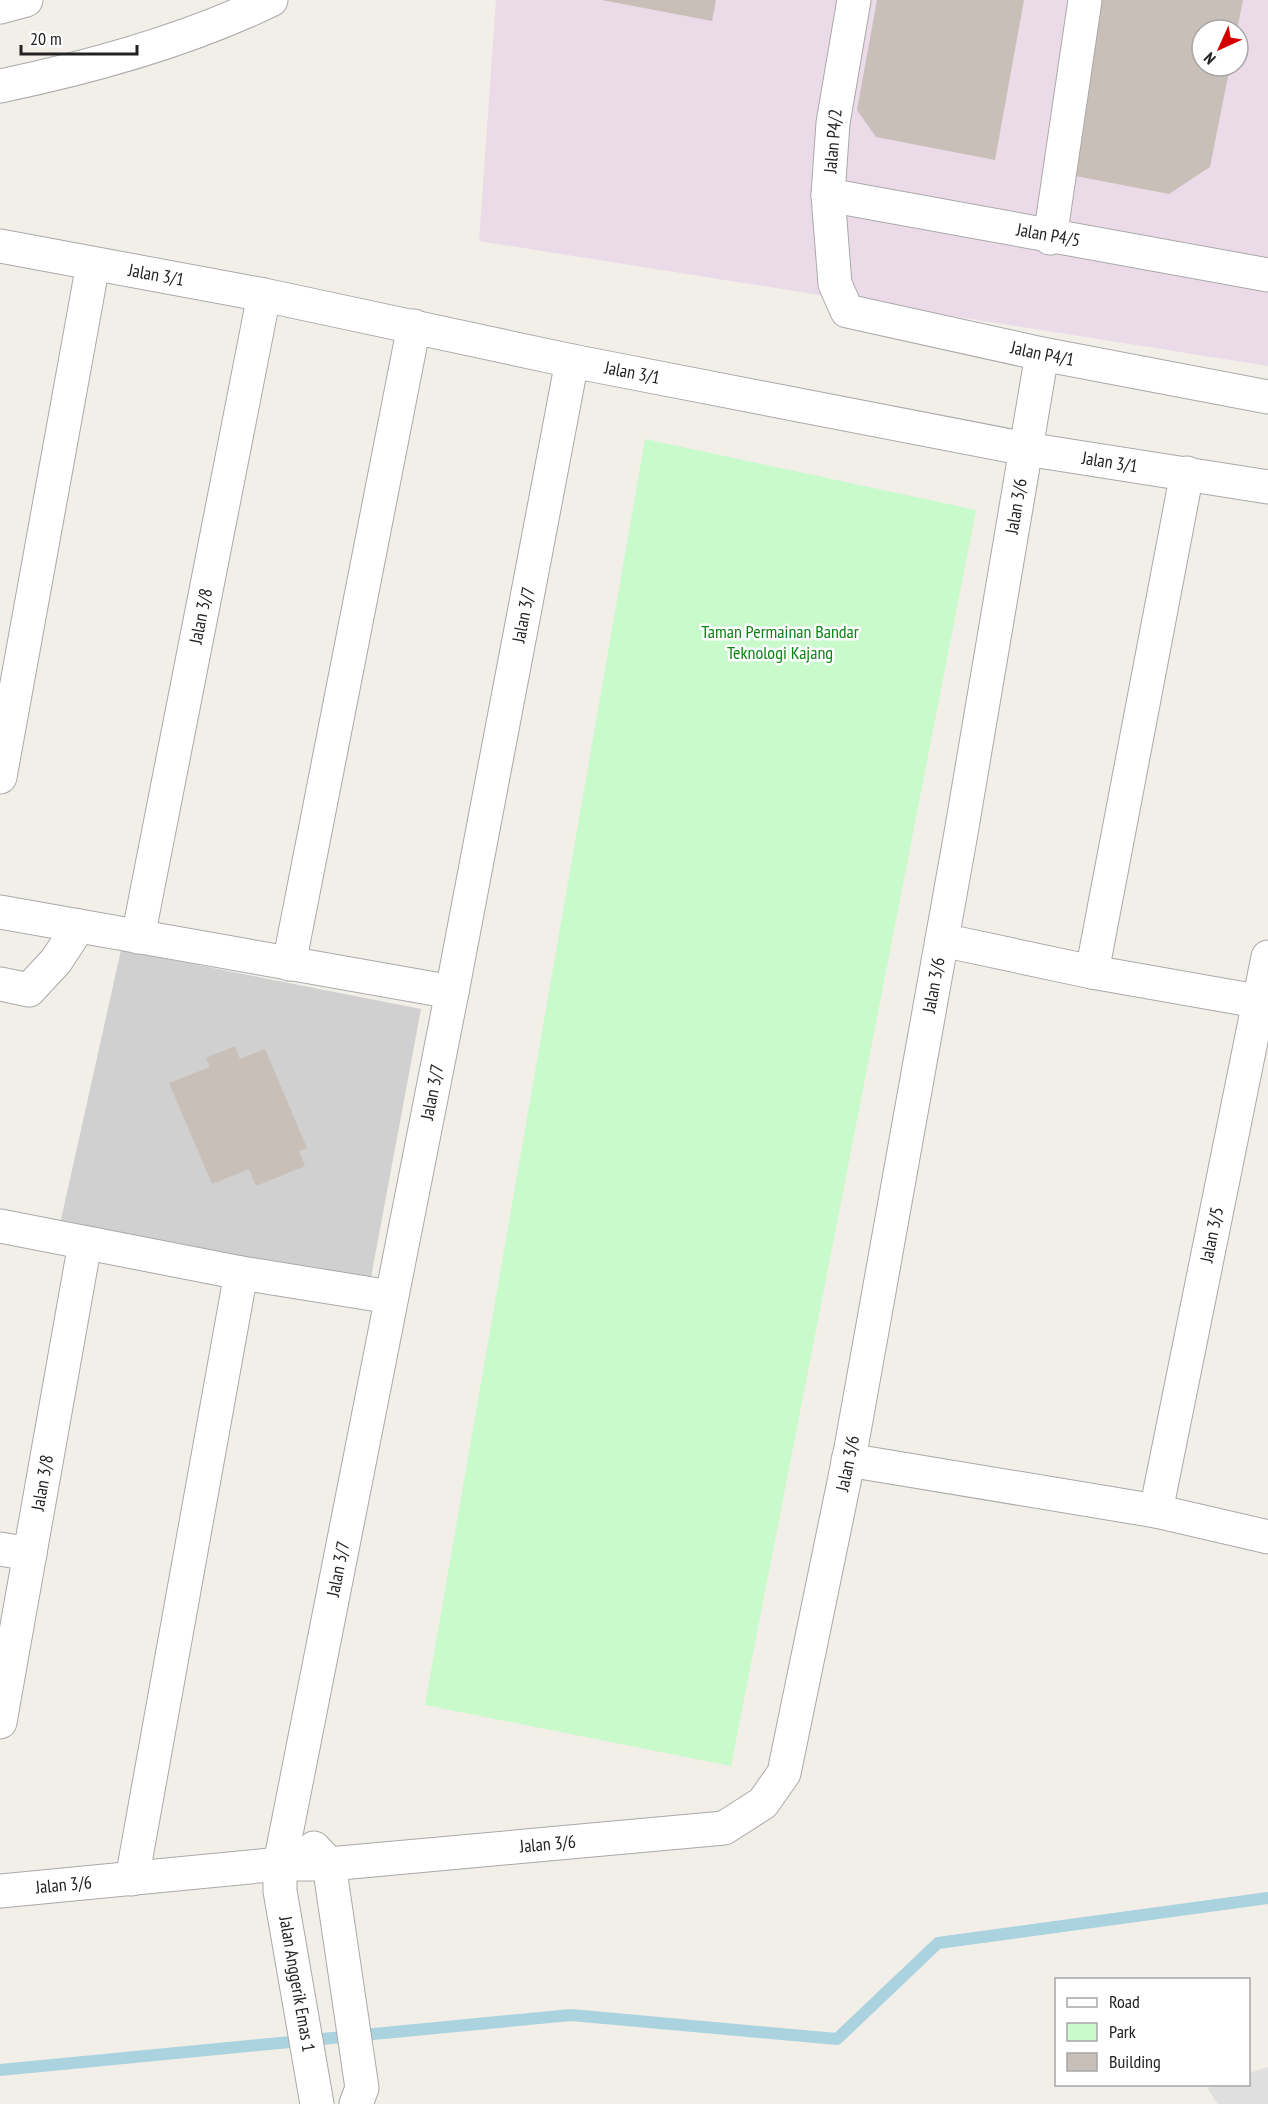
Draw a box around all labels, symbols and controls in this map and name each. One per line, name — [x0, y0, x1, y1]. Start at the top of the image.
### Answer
scale bar — [21, 18, 136, 56]
north arrow — [1190, 18, 1250, 78]
text: 20 m — [30, 27, 62, 50]
text: N — [1199, 48, 1220, 69]
street label: Jalan P4/2 — [818, 108, 847, 175]
street label: Jalan P4/5 — [1014, 217, 1082, 252]
street label: Jalan 3/1 — [126, 258, 186, 291]
street label: Jalan P4/1 — [1008, 335, 1076, 371]
street label: Jalan 3/1 — [602, 355, 662, 389]
street label: Jalan 3/1 — [1080, 446, 1140, 477]
street label: Jalan 3/6 — [1000, 476, 1032, 537]
street label: Jalan 3/7 — [507, 585, 540, 645]
street label: Jalan 3/8 — [184, 586, 217, 647]
park label: Taman Permainan Bandar Teknologi Kajang — [701, 620, 859, 664]
street label: Jalan 3/6 — [917, 955, 950, 1016]
street label: Jalan 3/7 — [415, 1062, 448, 1123]
street label: Jalan 3/5 — [1194, 1205, 1228, 1265]
street label: Jalan 3/6 — [830, 1434, 864, 1494]
street label: Jalan 3/8 — [26, 1453, 58, 1513]
street label: Jalan 3/7 — [321, 1539, 354, 1600]
street label: Jalan 3/6 — [518, 1830, 577, 1858]
street label: Jalan 3/6 — [34, 1870, 93, 1899]
street label: Jalan Anggerik Emas 1 — [274, 1913, 321, 2054]
legend — [1055, 1978, 1250, 2086]
text: Road — [1109, 1990, 1140, 2013]
text: Park — [1109, 2020, 1136, 2043]
text: Building — [1109, 2050, 1161, 2073]

